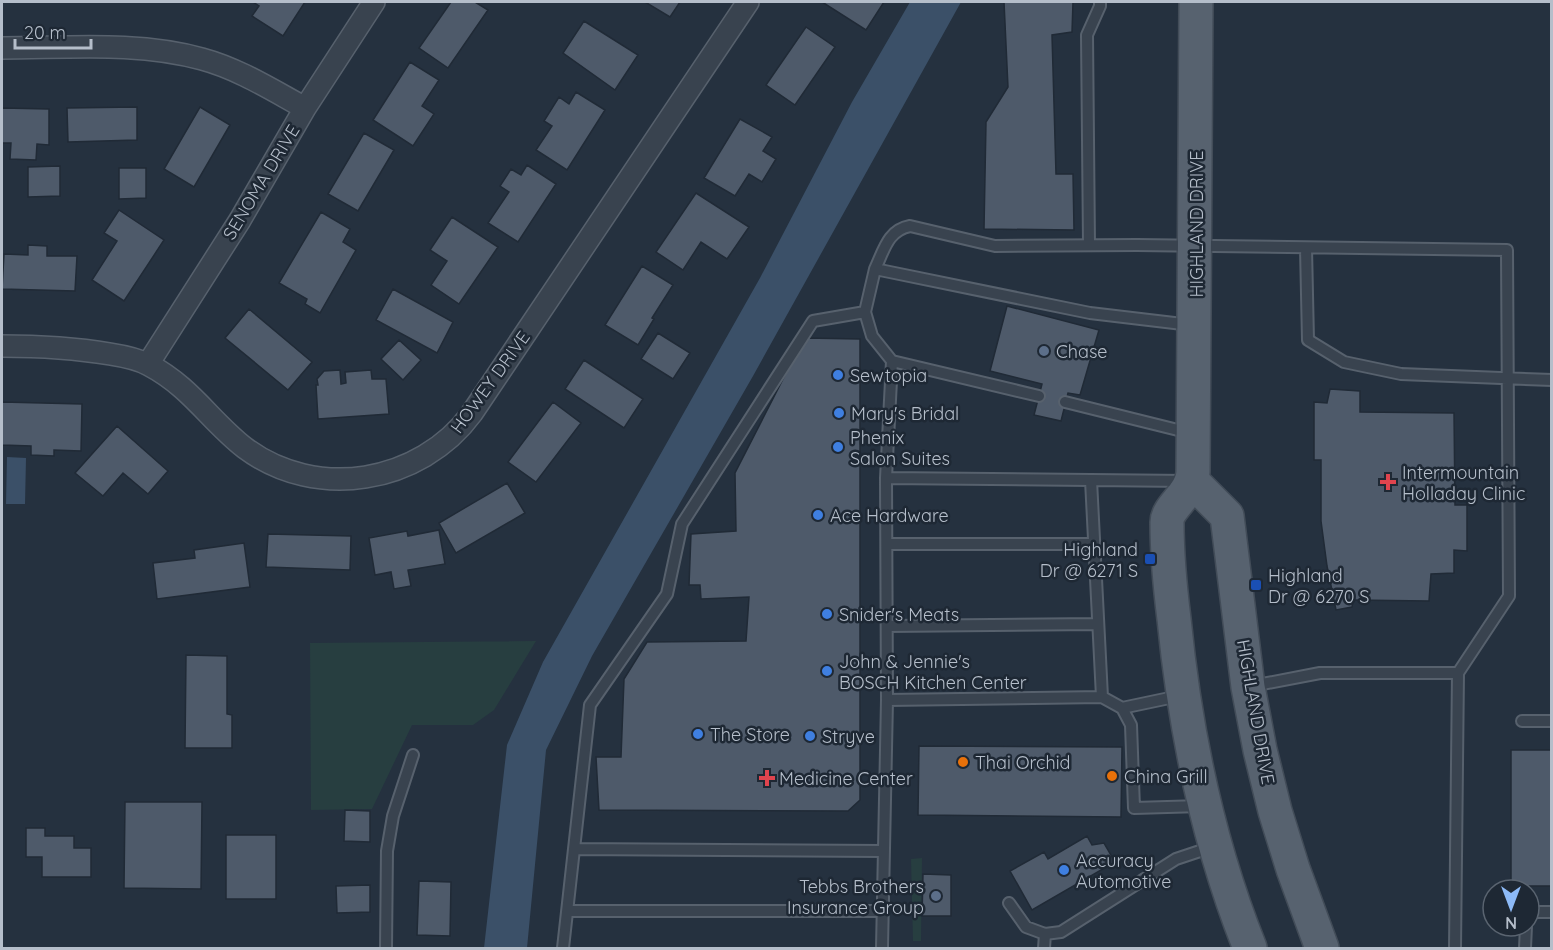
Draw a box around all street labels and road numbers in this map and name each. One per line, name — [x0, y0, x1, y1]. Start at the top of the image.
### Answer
street label: SENOMA DRIVE — [218, 120, 304, 244]
street label: HIGHLAND DRIVE — [1185, 151, 1208, 297]
street label: HOWEY DRIVE — [445, 326, 535, 438]
street label: HIGHLAND DRIVE — [1232, 638, 1280, 786]

